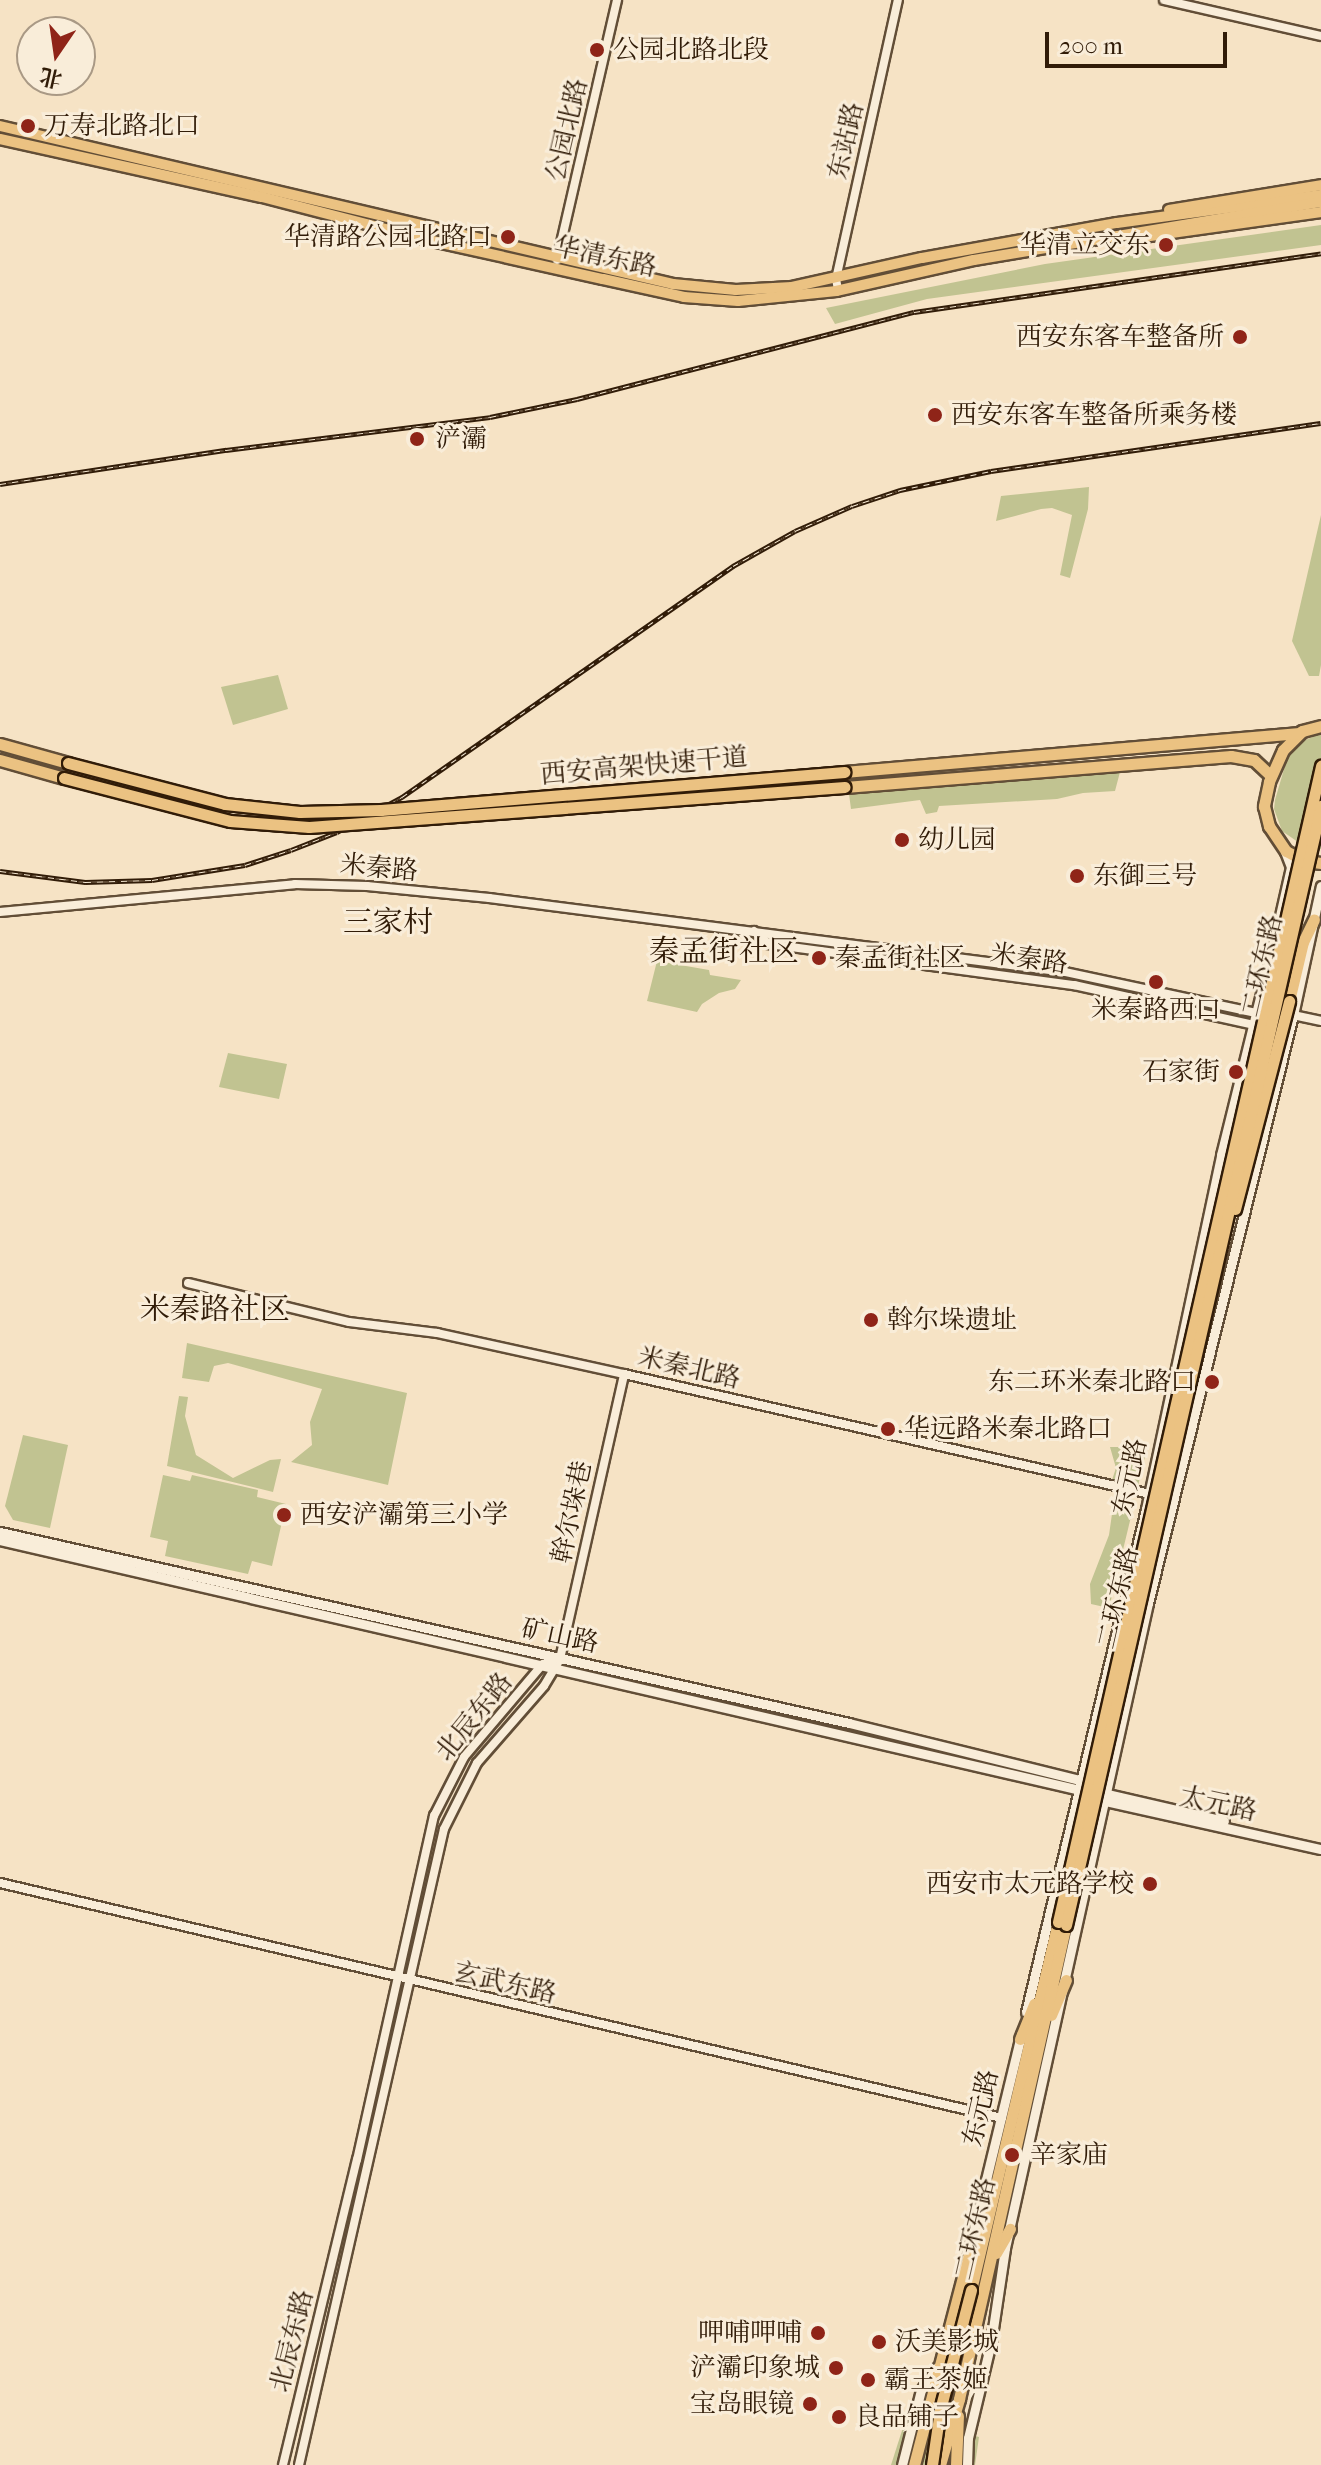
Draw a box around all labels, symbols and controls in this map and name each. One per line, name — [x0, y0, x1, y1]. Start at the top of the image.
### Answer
north arrow — [16, 16, 96, 96]
scale bar — [1049, 16, 1231, 66]
text: 200 m — [1059, 32, 1123, 60]
place label: 公园北路北段 — [613, 34, 769, 66]
marker: 公园北路北段 — [588, 41, 606, 59]
text: 北 — [37, 62, 65, 93]
street label: 公园北路 — [540, 76, 594, 184]
street label: 东站路 — [822, 99, 870, 183]
place label: 万寿北路北口 — [44, 110, 200, 142]
marker: 万寿北路北口 — [19, 117, 37, 135]
place label: 华清路公园北路口 — [284, 221, 492, 253]
marker: 华清路公园北路口 — [499, 228, 517, 246]
place label: 华清立交东 — [1020, 229, 1150, 261]
street label: 华清东路 — [551, 231, 659, 283]
marker: 华清立交东 — [1157, 236, 1175, 254]
place label: 西安东客车整备所 — [1016, 321, 1224, 353]
marker: 西安东客车整备所 — [1231, 328, 1249, 346]
place label: 西安东客车整备所乘务楼 — [951, 399, 1237, 431]
marker: 西安东客车整备所乘务楼 — [926, 406, 944, 424]
place label: 浐灞 — [435, 423, 487, 455]
marker: 浐灞 — [406, 428, 428, 450]
street label: 西安高架快速干道 — [539, 741, 749, 791]
place label: 幼儿园 — [918, 824, 996, 856]
marker: 幼儿园 — [893, 831, 911, 849]
street label: 米秦路 — [339, 849, 419, 887]
place label: 东御三号 — [1093, 860, 1197, 892]
marker: 东御三号 — [1068, 867, 1086, 885]
district label: 三家村 — [343, 905, 433, 941]
street label: 二环东路 — [1235, 912, 1289, 1020]
district label: 秦孟街社区 — [649, 934, 799, 970]
street label: 米秦路 — [988, 938, 1070, 980]
place label: 秦孟街社区 — [835, 942, 965, 974]
marker: 秦孟街社区 — [810, 949, 828, 967]
marker: 米秦路西口 — [1147, 973, 1165, 991]
place label: 米秦路西口 — [1091, 994, 1221, 1026]
place label: 石家街 — [1142, 1056, 1220, 1088]
marker: 石家街 — [1227, 1063, 1245, 1081]
district label: 米秦路社区 — [140, 1292, 290, 1328]
place label: 斡尔垛遗址 — [887, 1304, 1017, 1336]
marker: 斡尔垛遗址 — [862, 1311, 880, 1329]
street label: 米秦北路 — [635, 1341, 743, 1395]
place label: 东二环米秦北路口 — [988, 1366, 1196, 1398]
marker: 东二环米秦北路口 — [1203, 1373, 1221, 1391]
place label: 华远路米秦北路口 — [904, 1413, 1112, 1445]
marker: 华远路米秦北路口 — [879, 1420, 897, 1438]
street label: 东元路 — [1107, 1436, 1153, 1518]
street label: 幹尔垛巷 — [546, 1458, 598, 1566]
place label: 西安浐灞第三小学 — [300, 1499, 508, 1531]
marker: 西安浐灞第三小学 — [275, 1506, 293, 1524]
street label: 二环东路 — [1091, 1544, 1145, 1652]
street label: 矿山路 — [519, 1613, 601, 1659]
street label: 北辰东路 — [429, 1667, 519, 1767]
street label: 太元路 — [1177, 1781, 1259, 1827]
place label: 西安市太元路学校 — [926, 1868, 1134, 1900]
marker: 西安市太元路学校 — [1141, 1875, 1159, 1893]
street label: 玄武东路 — [451, 1956, 559, 2010]
street label: 东元路 — [957, 2066, 1005, 2150]
place label: 辛家庙 — [1030, 2139, 1108, 2171]
marker: 辛家庙 — [1001, 2144, 1023, 2166]
street label: 二环东路 — [948, 2175, 1002, 2283]
street label: 北辰东路 — [264, 2287, 320, 2395]
place label: 呷哺呷哺 — [698, 2317, 802, 2349]
marker: 呷哺呷哺 — [809, 2324, 827, 2342]
place label: 沃美影城 — [895, 2326, 999, 2358]
marker: 沃美影城 — [870, 2333, 888, 2351]
place label: 浐灞印象城 — [690, 2352, 820, 2384]
marker: 浐灞印象城 — [827, 2359, 845, 2377]
place label: 霸王茶姬 — [884, 2364, 988, 2396]
marker: 霸王茶姬 — [859, 2371, 877, 2389]
place label: 宝岛眼镜 — [690, 2388, 794, 2420]
marker: 宝岛眼镜 — [801, 2395, 819, 2413]
place label: 良品铺子 — [855, 2401, 959, 2433]
marker: 良品铺子 — [830, 2408, 848, 2426]

